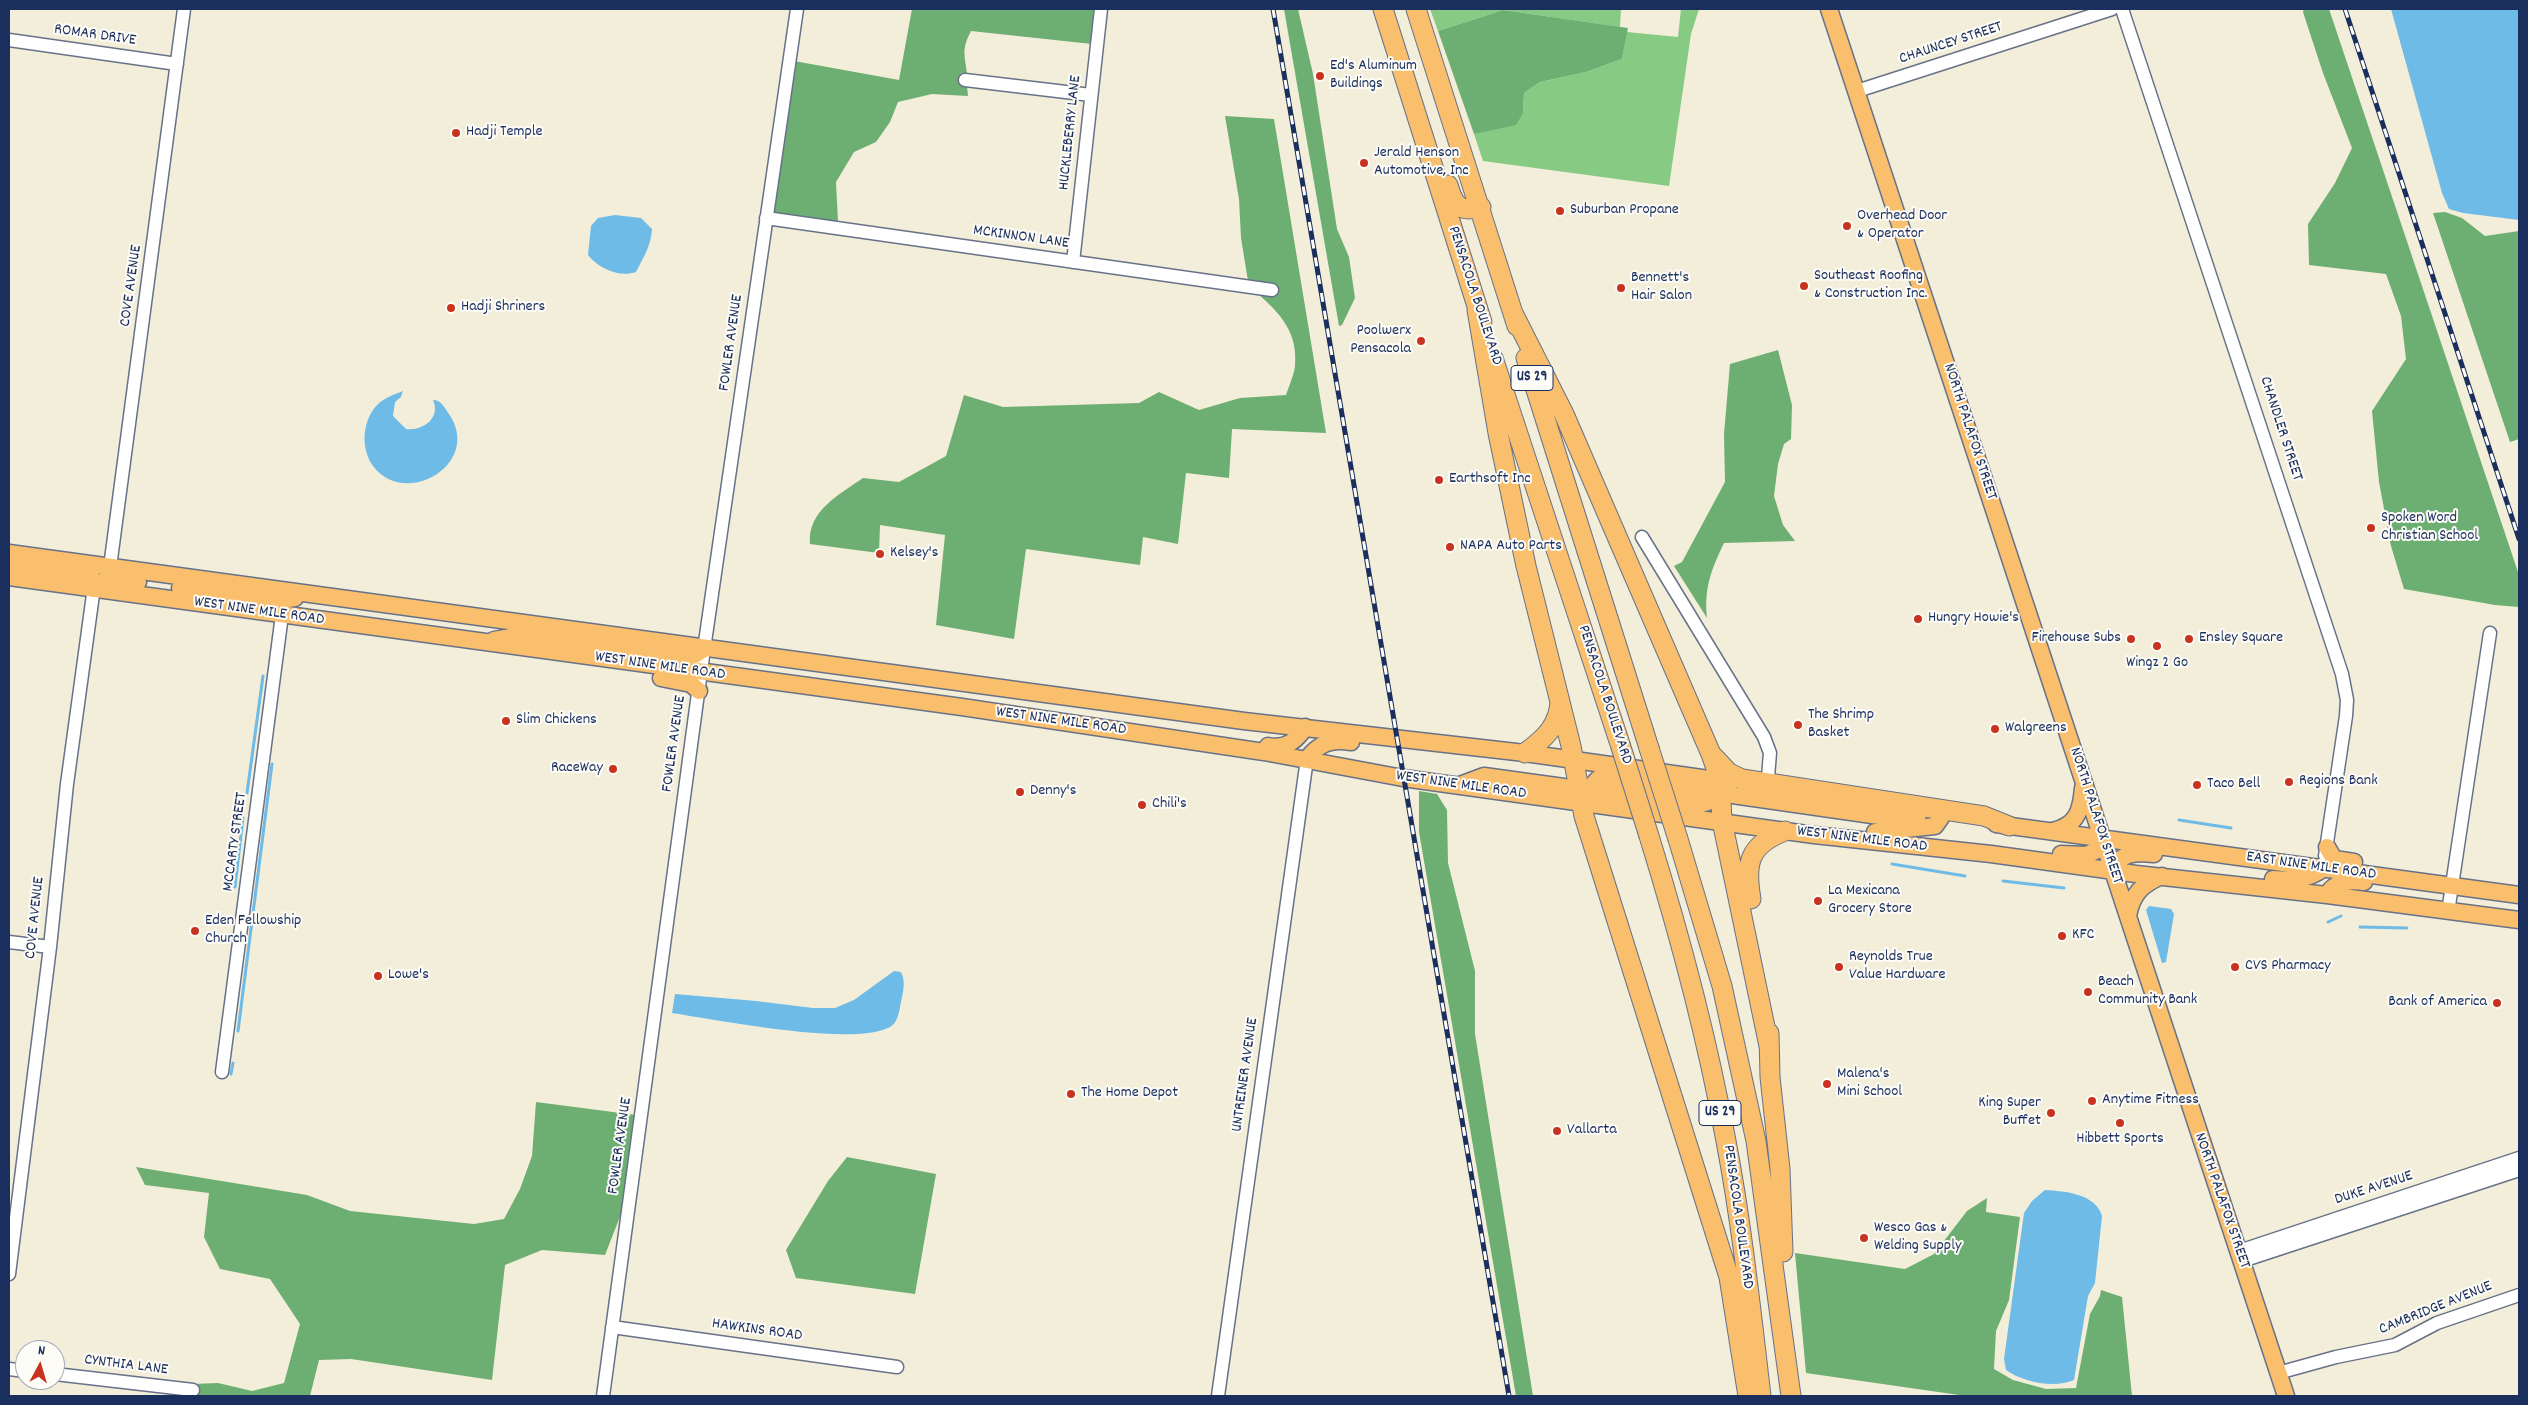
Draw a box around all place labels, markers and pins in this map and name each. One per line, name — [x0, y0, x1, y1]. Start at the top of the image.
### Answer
place label: Ed's Aluminum Buildings — [1330, 57, 1417, 95]
marker: Ed's Aluminum Buildings — [1314, 70, 1326, 82]
place label: Hadji Temple — [466, 123, 543, 143]
marker: Hadji Temple — [450, 127, 462, 139]
place label: Jerald Henson Automotive, Inc — [1374, 144, 1469, 182]
marker: Jerald Henson Automotive, Inc — [1358, 157, 1370, 169]
place label: Suburban Propane — [1570, 201, 1679, 221]
marker: Suburban Propane — [1554, 205, 1566, 217]
place label: Overhead Door & Operator — [1857, 207, 1947, 245]
marker: Overhead Door & Operator — [1841, 220, 1853, 232]
place label: Southeast Roofing & Construction Inc. — [1814, 267, 1927, 305]
place label: Bennett's Hair Salon — [1631, 269, 1692, 307]
marker: Southeast Roofing & Construction Inc. — [1798, 280, 1810, 292]
marker: Bennett's Hair Salon — [1615, 282, 1627, 294]
place label: Hadji Shriners — [461, 298, 545, 318]
marker: Hadji Shriners — [445, 302, 457, 314]
place label: Poolwerx Pensacola — [1350, 322, 1411, 360]
marker: Poolwerx Pensacola — [1415, 335, 1427, 347]
place label: Earthsoft Inc — [1449, 470, 1531, 490]
marker: Earthsoft Inc — [1433, 474, 1445, 486]
place label: Spoken Word Christian School — [2381, 509, 2478, 547]
marker: Spoken Word Christian School — [2365, 522, 2377, 534]
place label: NAPA Auto Parts — [1460, 537, 1562, 557]
marker: NAPA Auto Parts — [1444, 541, 1456, 553]
place label: Kelsey's — [890, 544, 938, 564]
marker: Kelsey's — [874, 548, 886, 560]
place label: Hungry Howie's — [1928, 609, 2019, 629]
marker: Hungry Howie's — [1912, 613, 1924, 625]
place label: Firehouse Subs — [2032, 629, 2121, 649]
place label: Ensley Square — [2199, 629, 2283, 649]
marker: Firehouse Subs — [2125, 633, 2137, 645]
marker: Ensley Square — [2183, 633, 2195, 645]
marker: Wingz 2 Go — [2151, 640, 2163, 652]
place label: Wingz 2 Go — [2126, 654, 2188, 674]
place label: The Shrimp Basket — [1808, 706, 1874, 744]
place label: Slim Chickens — [516, 711, 597, 731]
marker: Slim Chickens — [500, 715, 512, 727]
marker: The Shrimp Basket — [1792, 719, 1804, 731]
place label: Walgreens — [2005, 719, 2067, 739]
marker: Walgreens — [1989, 723, 2001, 735]
place label: RaceWay — [551, 759, 603, 779]
marker: RaceWay — [607, 763, 619, 775]
place label: Regions Bank — [2299, 772, 2378, 792]
place label: Taco Bell — [2207, 775, 2260, 795]
marker: Regions Bank — [2283, 776, 2295, 788]
marker: Taco Bell — [2191, 779, 2203, 791]
place label: Denny's — [1030, 782, 1076, 802]
marker: Denny's — [1014, 786, 1026, 798]
place label: Chili's — [1152, 795, 1187, 815]
marker: Chili's — [1136, 799, 1148, 811]
place label: La Mexicana Grocery Store — [1828, 882, 1912, 920]
marker: La Mexicana Grocery Store — [1812, 895, 1824, 907]
place label: Eden Fellowship Church — [205, 912, 301, 950]
marker: Eden Fellowship Church — [189, 925, 201, 937]
place label: KFC — [2072, 926, 2094, 946]
marker: KFC — [2056, 930, 2068, 942]
place label: Reynolds True Value Hardware — [1849, 948, 1946, 986]
place label: CVS Pharmacy — [2245, 957, 2331, 977]
marker: Reynolds True Value Hardware — [1833, 961, 1845, 973]
marker: CVS Pharmacy — [2229, 961, 2241, 973]
place label: Lowe's — [388, 966, 429, 986]
marker: Lowe's — [372, 970, 384, 982]
place label: Beach Community Bank — [2098, 973, 2197, 1011]
marker: Beach Community Bank — [2082, 986, 2094, 998]
place label: Bank of America — [2388, 993, 2487, 1013]
marker: Bank of America — [2491, 997, 2503, 1009]
place label: Malena's Mini School — [1837, 1065, 1902, 1103]
marker: Malena's Mini School — [1821, 1078, 1833, 1090]
place label: The Home Depot — [1081, 1084, 1178, 1104]
marker: The Home Depot — [1065, 1088, 1077, 1100]
place label: Anytime Fitness — [2102, 1091, 2199, 1111]
place label: King Super Buffet — [1978, 1094, 2041, 1132]
marker: Anytime Fitness — [2086, 1095, 2098, 1107]
marker: King Super Buffet — [2045, 1107, 2057, 1119]
marker: Hibbett Sports — [2114, 1117, 2126, 1129]
place label: Vallarta — [1567, 1121, 1617, 1141]
marker: Vallarta — [1551, 1125, 1563, 1137]
place label: Hibbett Sports — [2076, 1130, 2164, 1150]
place label: Wesco Gas & Welding Supply — [1874, 1219, 1962, 1257]
marker: Wesco Gas & Welding Supply — [1858, 1232, 1870, 1244]

